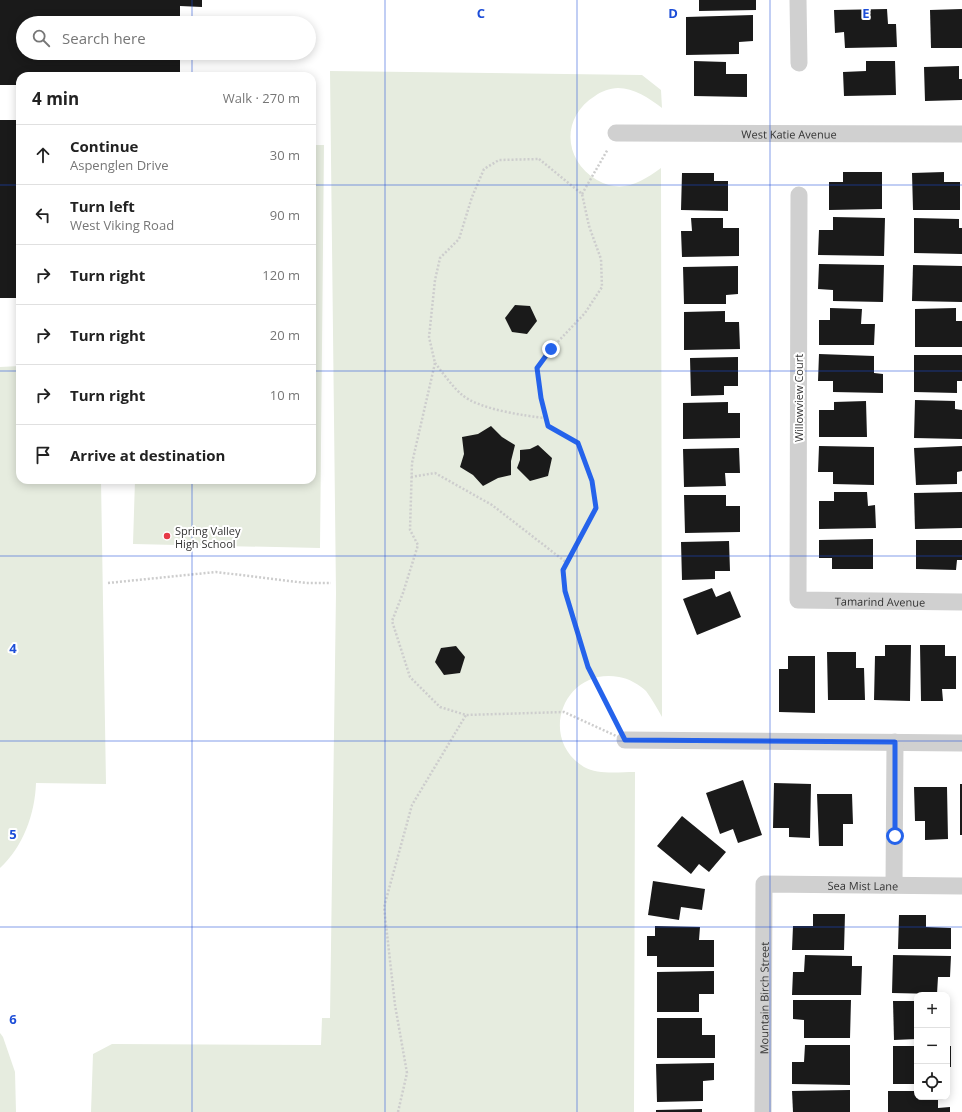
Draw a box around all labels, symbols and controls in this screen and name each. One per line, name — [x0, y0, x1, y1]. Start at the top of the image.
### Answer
text: C — [477, 4, 485, 22]
text: D — [668, 4, 678, 22]
text: E — [862, 4, 870, 22]
search box — [16, 16, 316, 60]
icon: search — [30, 27, 52, 49]
text: Search here — [62, 28, 146, 48]
text: 4 min — [32, 87, 79, 110]
text: Walk · 270 m — [223, 89, 300, 107]
street label: West Katie Avenue — [741, 126, 837, 141]
text: Continue — [70, 136, 138, 156]
icon: ahead — [32, 144, 54, 166]
text: 30 m — [270, 146, 300, 164]
text: Aspenglen Drive — [70, 156, 168, 174]
text: Turn left — [70, 196, 135, 216]
icon: left — [32, 204, 54, 226]
text: 90 m — [270, 206, 300, 224]
text: West Viking Road — [70, 216, 174, 234]
icon: right — [32, 264, 54, 286]
text: Turn right — [70, 265, 145, 285]
text: 120 m — [262, 266, 300, 284]
icon: right — [32, 324, 54, 346]
text: Turn right — [70, 325, 145, 345]
text: 20 m — [270, 326, 300, 344]
route end — [542, 340, 560, 358]
street label: Willowview Court — [791, 354, 806, 442]
icon: right — [32, 384, 54, 406]
text: Turn right — [70, 385, 145, 405]
text: 10 m — [270, 386, 300, 404]
icon: arrive — [32, 444, 54, 466]
text: Arrive at destination — [70, 445, 225, 465]
place label: Spring Valley High School — [175, 523, 241, 551]
marker: Spring Valley High School — [162, 531, 172, 541]
street label: Tamarind Avenue — [835, 593, 925, 609]
text: 4 — [9, 639, 17, 657]
text: 5 — [9, 825, 17, 843]
route start — [886, 827, 904, 845]
street label: Sea Mist Lane — [828, 877, 898, 893]
street label: Mountain Birch Street — [756, 942, 771, 1054]
map controls — [914, 992, 950, 1100]
button: + — [914, 992, 950, 1028]
text: 6 — [9, 1010, 17, 1028]
button: − — [914, 1028, 950, 1064]
button: locate — [914, 1064, 950, 1100]

